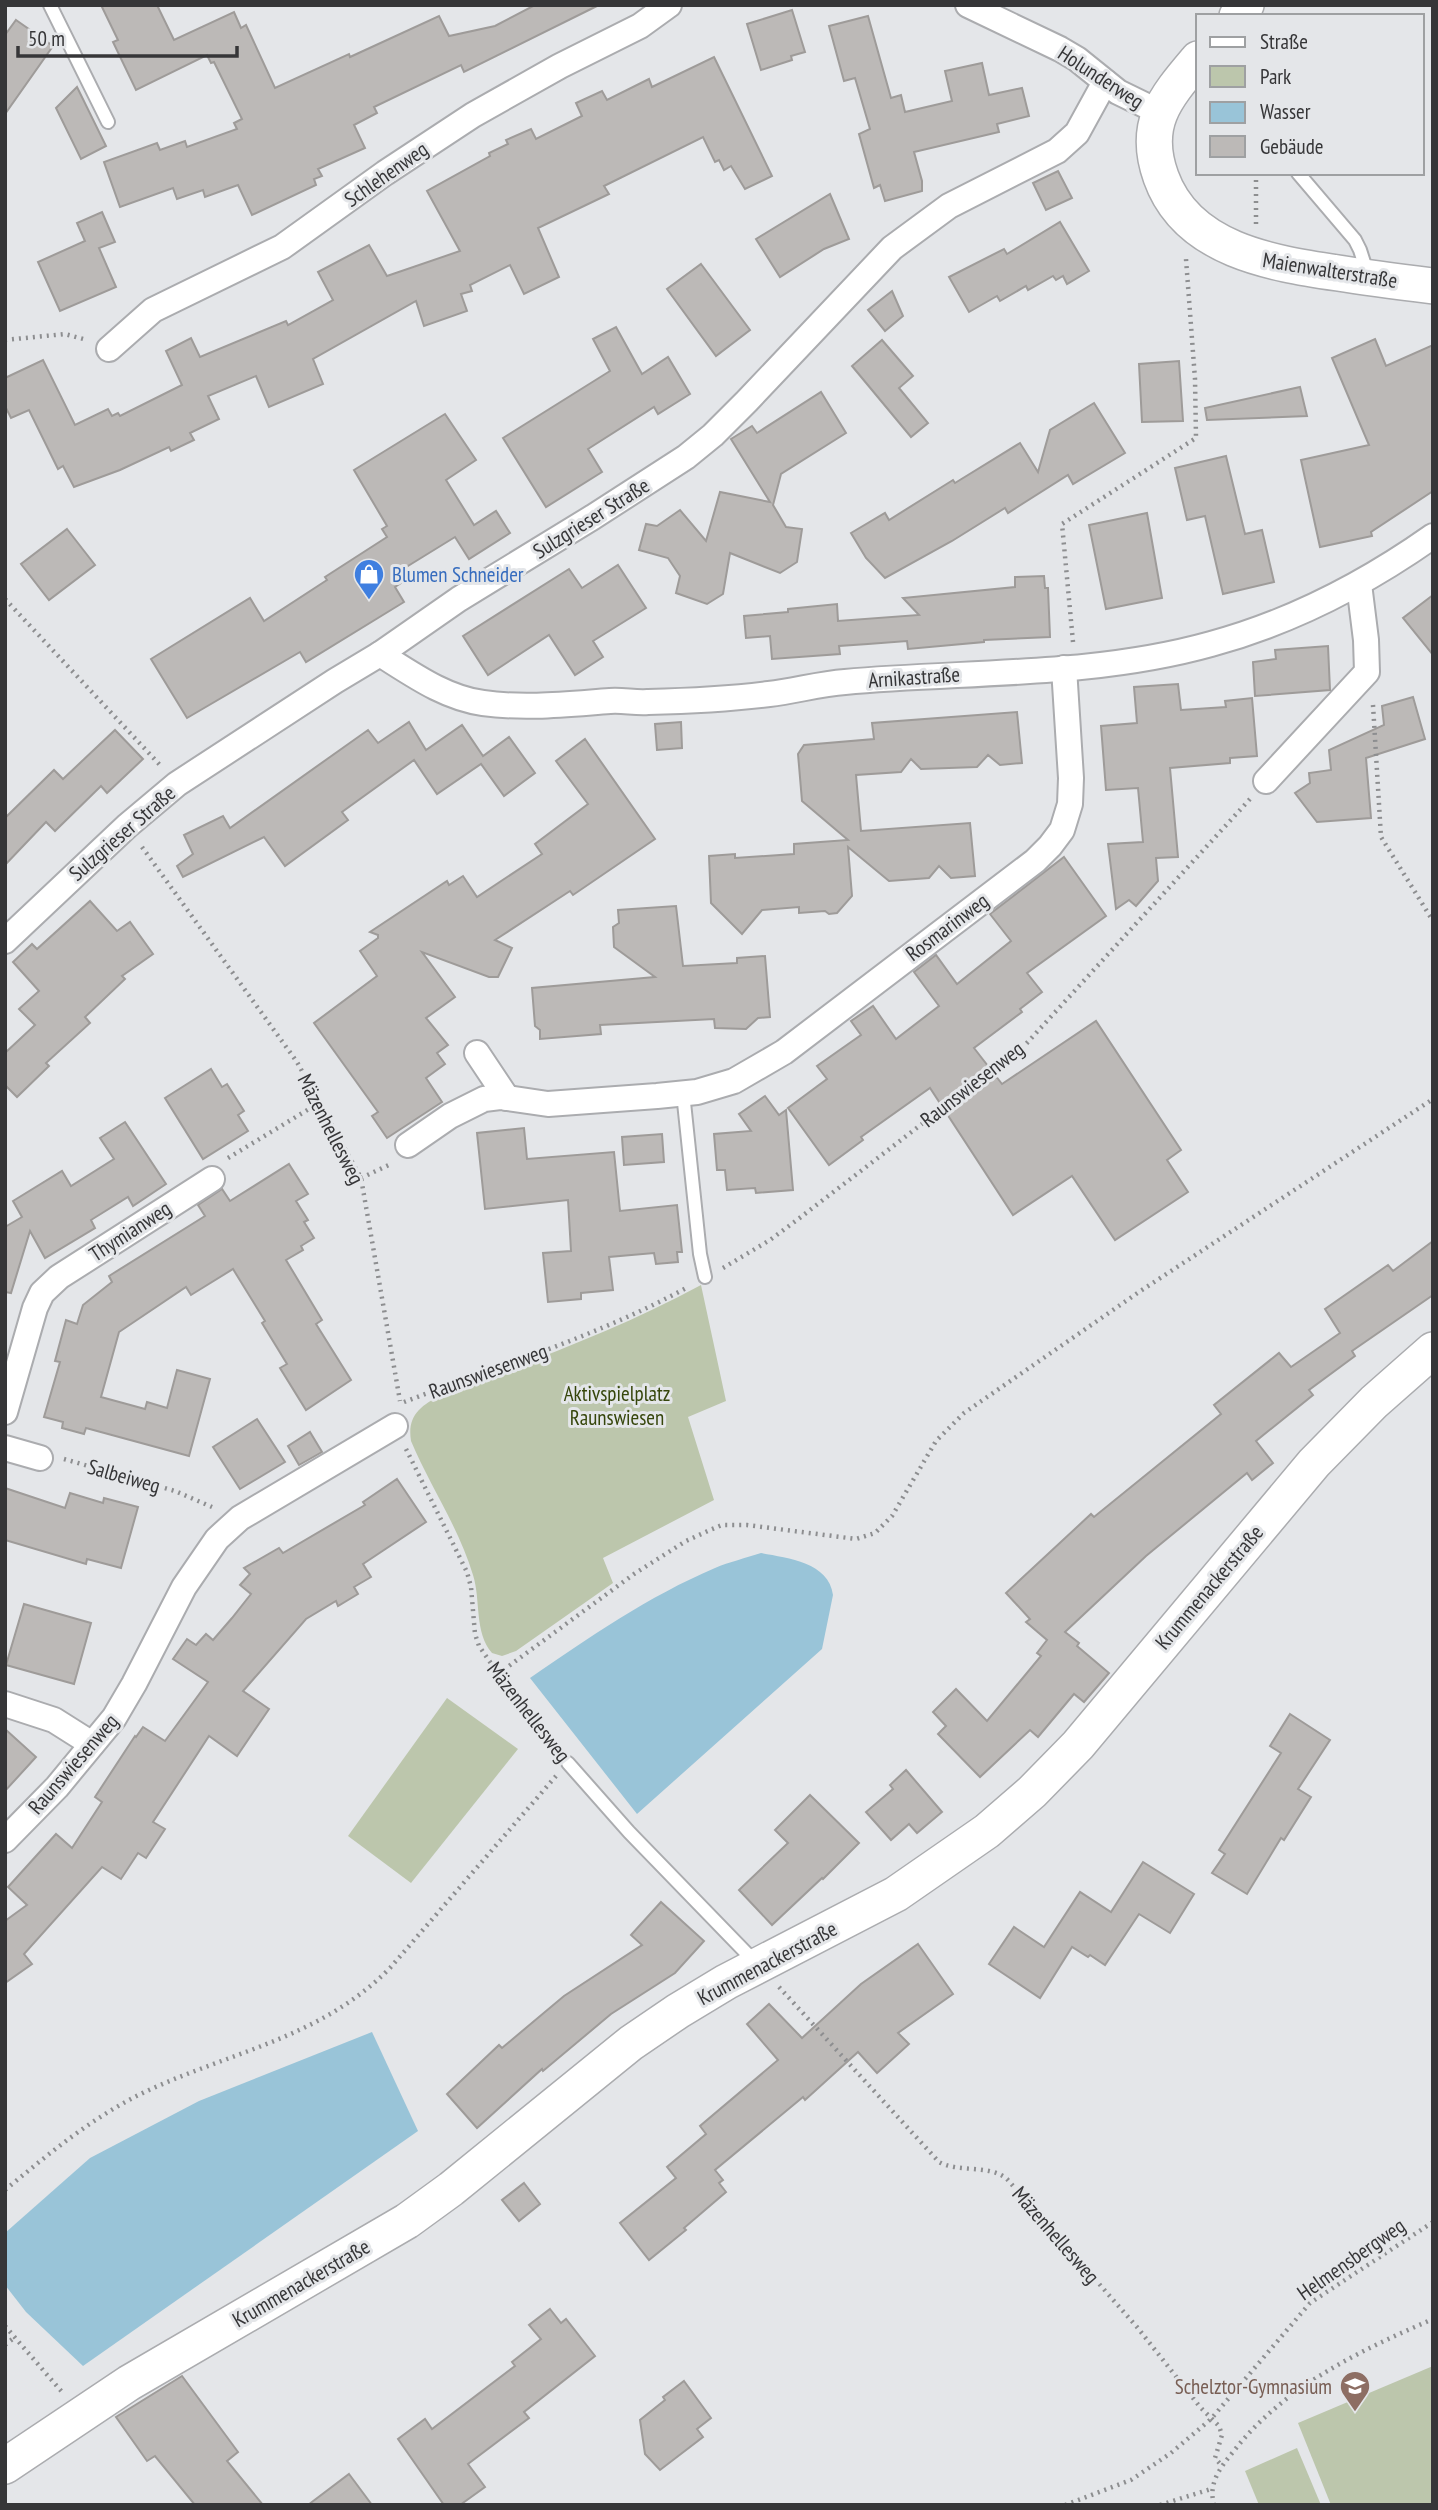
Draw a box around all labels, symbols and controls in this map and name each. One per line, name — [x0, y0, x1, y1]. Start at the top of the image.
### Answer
scale bar — [18, 14, 236, 58]
legend — [1196, 14, 1424, 175]
text: 50 m — [28, 25, 65, 52]
text: Straße — [1260, 28, 1308, 55]
street label: Holunderweg — [1053, 39, 1149, 115]
text: Park — [1260, 63, 1291, 90]
text: Wasser — [1260, 98, 1311, 125]
text: Gebäude — [1260, 133, 1323, 160]
street label: Schlehenweg — [339, 135, 433, 213]
street label: Maienwalterstraße — [1261, 246, 1399, 294]
street label: Sulzgrieser Straße — [528, 472, 654, 564]
shop icon: Blumen Schneider — [352, 557, 386, 601]
place label: Blumen Schneider — [392, 561, 524, 588]
street label: Arnikastraße — [867, 660, 961, 694]
street label: Sulzgrieser Straße — [63, 779, 181, 887]
street label: Rosmarinweg — [900, 887, 994, 967]
street label: Raunswiesenweg — [915, 1035, 1029, 1133]
street label: Mäzenhellesweg — [292, 1069, 370, 1189]
street label: Thymianweg — [84, 1195, 176, 1267]
street label: Raunswiesenweg — [425, 1337, 551, 1405]
park label: Aktivspielplatz Raunswiesen — [564, 1380, 670, 1431]
street label: Salbeiweg — [85, 1453, 163, 1499]
street label: Krummenackerstraße — [1149, 1519, 1269, 1655]
street label: Mäzenhellesweg — [481, 1656, 577, 1768]
street label: Raunswiesenweg — [22, 1708, 124, 1820]
street label: Krummenackerstraße — [693, 1915, 841, 2011]
street label: Mäzenhellesweg — [1006, 2181, 1106, 2289]
street label: Helmensbergweg — [1292, 2212, 1410, 2306]
street label: Krummenackerstraße — [227, 2233, 375, 2333]
school or university icon: Schelztor-Gymnasium — [1338, 2369, 1372, 2413]
place label: Schelztor-Gymnasium — [1175, 2373, 1332, 2400]

